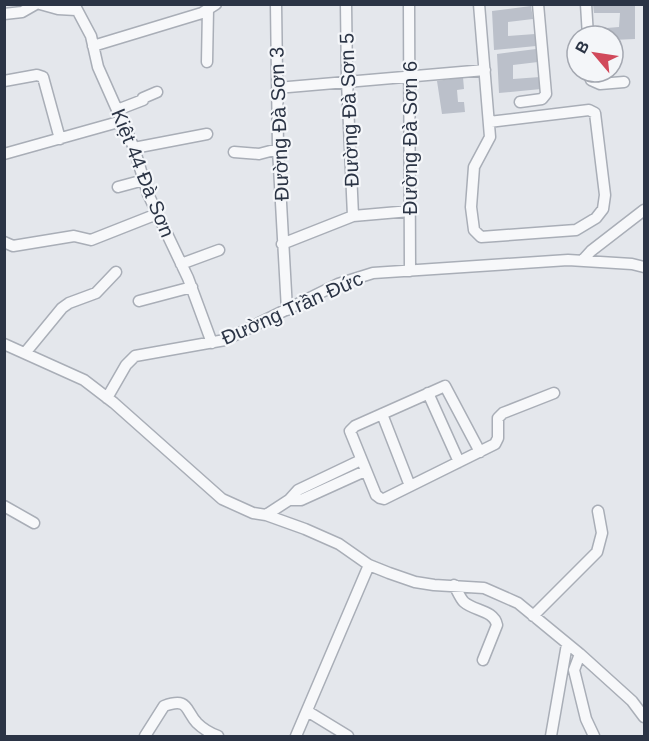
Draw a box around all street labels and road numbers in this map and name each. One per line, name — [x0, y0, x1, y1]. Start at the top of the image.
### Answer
street label: Đường Đà Sơn 5 — [335, 33, 363, 187]
street label: Đường Đà Sơn 3 — [265, 47, 293, 201]
street label: Đường Đà Sơn 6 — [399, 61, 421, 215]
street label: Kiệt 44 Đà Sơn — [107, 106, 179, 240]
street label: Đường Trần Đức — [218, 267, 366, 349]

